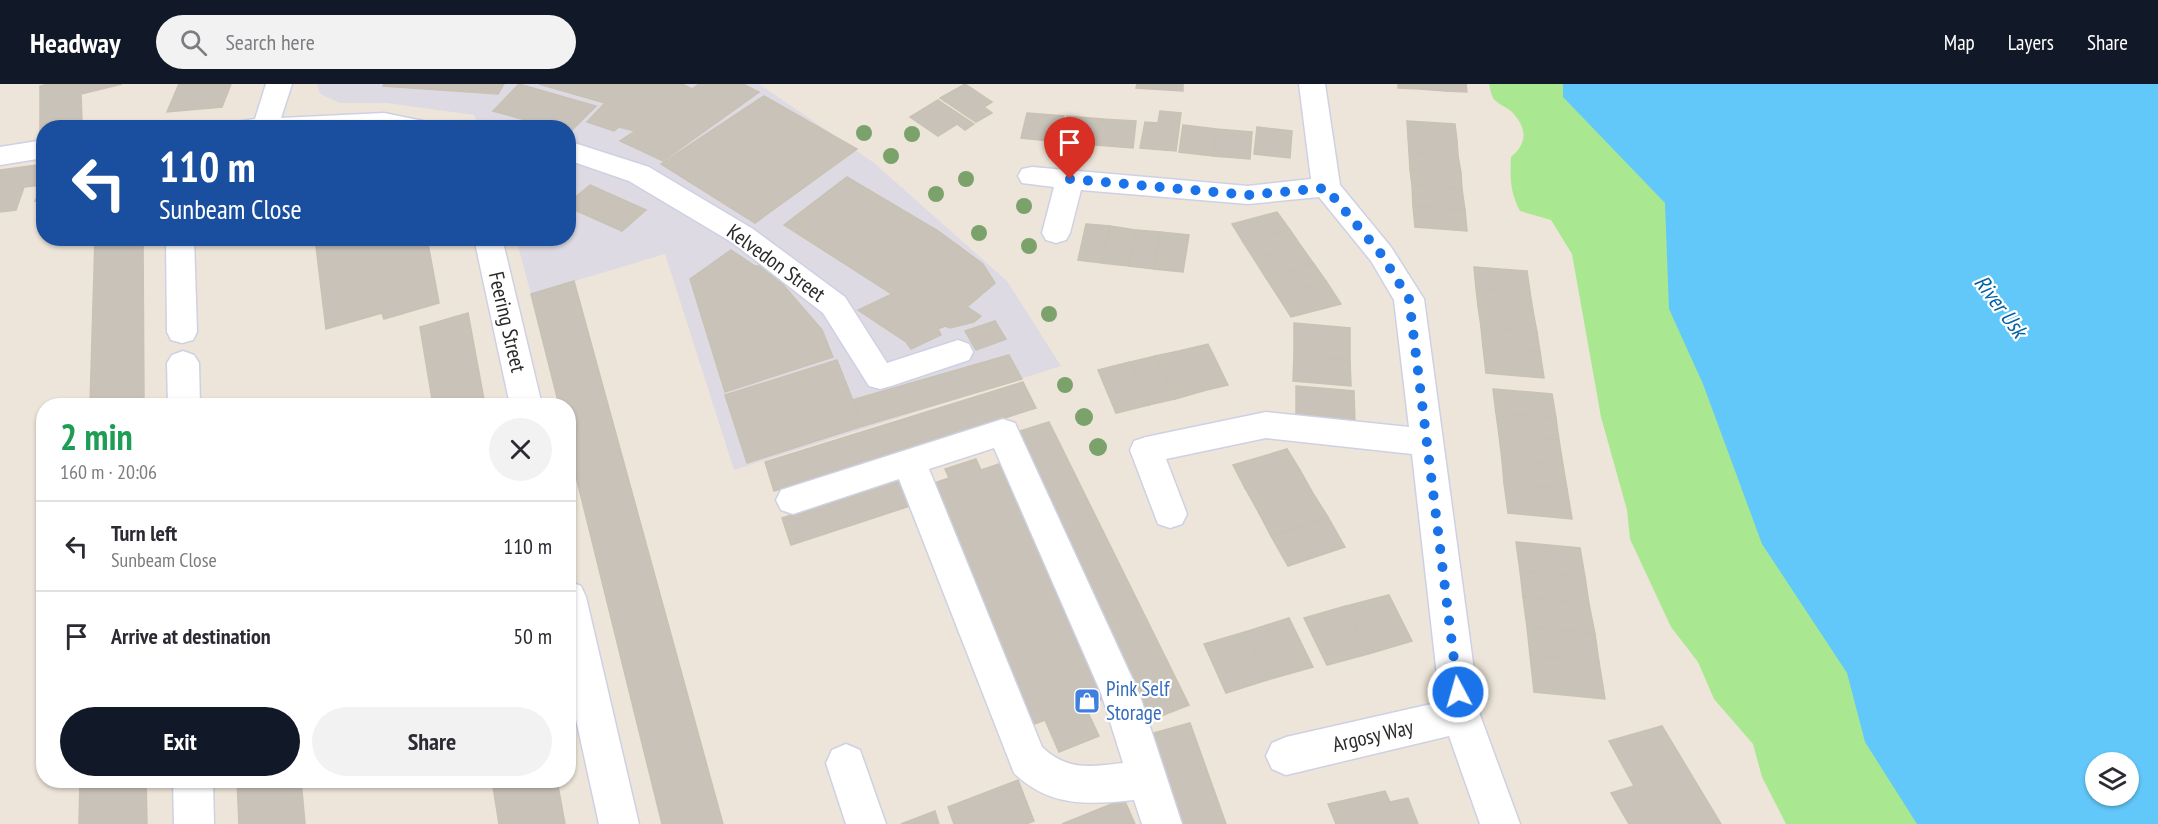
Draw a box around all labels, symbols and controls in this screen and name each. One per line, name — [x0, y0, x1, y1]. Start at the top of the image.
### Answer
search box — [156, 15, 576, 69]
text: Headway — [30, 24, 120, 61]
icon: search — [177, 26, 210, 59]
text: Search here — [225, 28, 315, 56]
text: Map — [1944, 29, 1975, 56]
text: Layers — [2008, 29, 2054, 56]
text: Share — [2087, 29, 2128, 56]
pin — [1044, 117, 1095, 179]
icon: arrive — [1053, 126, 1086, 159]
text: 110 m — [159, 139, 256, 194]
icon: left — [60, 144, 138, 222]
text: Sunbeam Close — [159, 192, 302, 226]
street label: Kelvedon Street — [722, 218, 831, 308]
street label: Feering Street — [483, 269, 532, 375]
water label: River Usk — [1968, 269, 2035, 345]
text: 2 min — [60, 413, 133, 460]
button: close — [489, 418, 552, 481]
text: 160 m · 20:06 — [60, 459, 157, 485]
text: Turn left — [111, 519, 177, 547]
icon: left — [60, 530, 93, 563]
text: 110 m — [503, 532, 552, 560]
text: Sunbeam Close — [111, 547, 217, 573]
icon: arrive — [60, 620, 93, 653]
text: Arrive at destination — [111, 622, 271, 650]
text: 50 m — [513, 622, 552, 650]
position arrow — [1426, 660, 1490, 724]
place label: Pink Self Storage — [1106, 675, 1170, 726]
shop icon: Pink Self Storage — [1072, 686, 1102, 716]
button: Exit — [60, 707, 300, 776]
button: Share — [312, 707, 552, 776]
street label: Argosy Way — [1330, 713, 1416, 758]
map controls — [2085, 752, 2139, 806]
button: layers — [2085, 752, 2139, 806]

